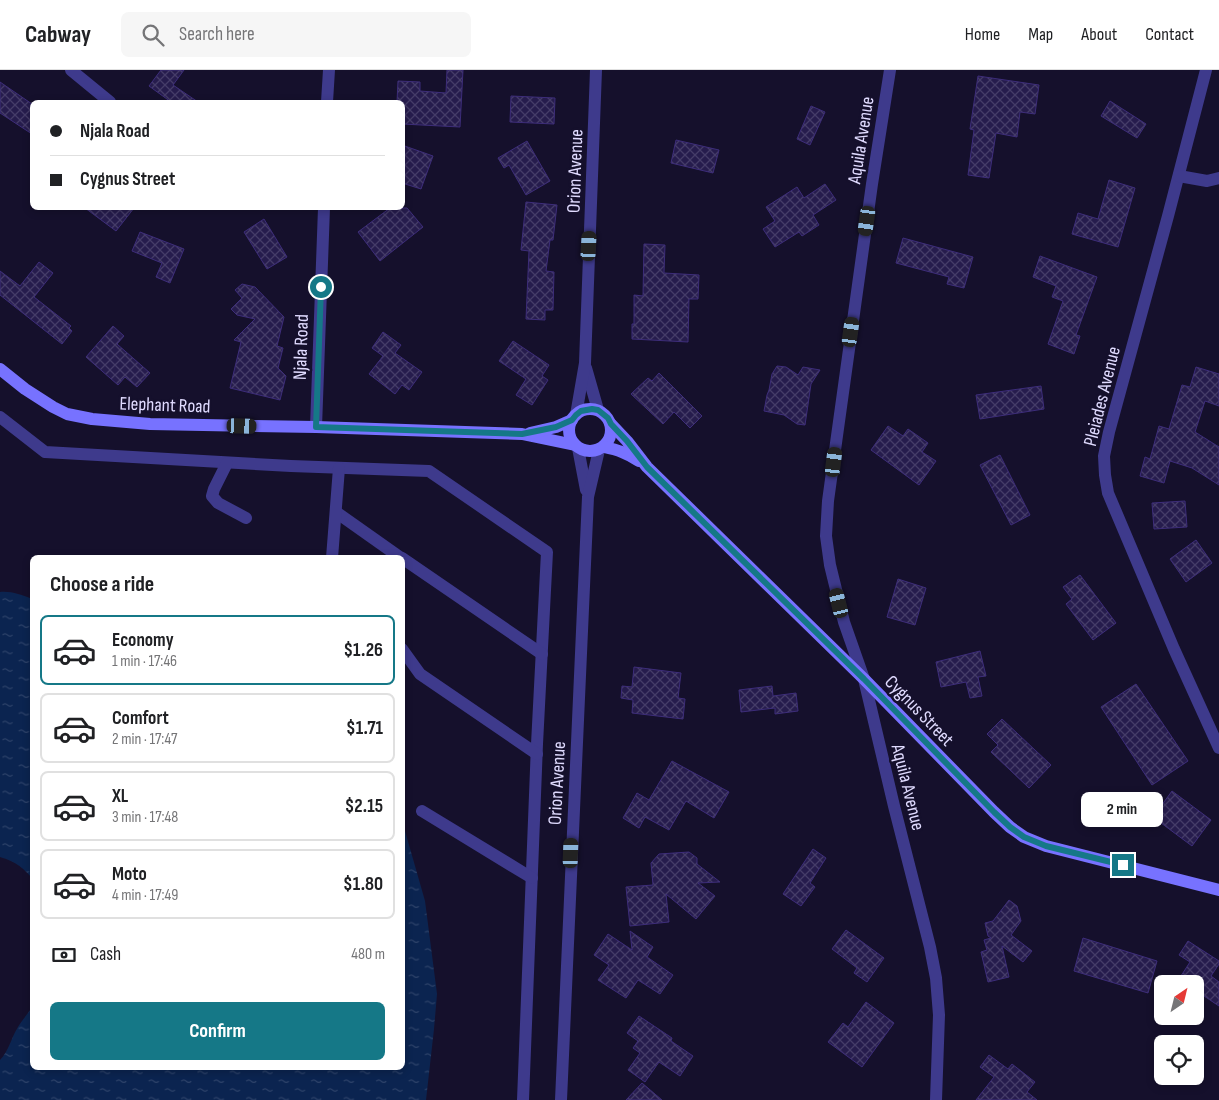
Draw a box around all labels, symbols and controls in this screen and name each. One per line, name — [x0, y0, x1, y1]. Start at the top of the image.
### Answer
search box — [121, 12, 471, 57]
text: Cabway — [25, 20, 91, 49]
icon: search — [139, 21, 167, 49]
text: Search here — [179, 23, 255, 46]
text: Home — [965, 24, 1000, 45]
text: Map — [1028, 24, 1053, 45]
text: About — [1081, 24, 1117, 45]
text: Contact — [1145, 24, 1194, 45]
street label: Aquila Avenue — [843, 95, 880, 187]
text: Njala Road — [80, 120, 150, 143]
street label: Orion Avenue — [563, 129, 588, 213]
text: Cygnus Street — [80, 168, 175, 191]
car — [857, 205, 876, 237]
car — [580, 231, 597, 261]
route start — [310, 276, 332, 298]
street label: Njala Road — [289, 314, 314, 380]
car — [841, 316, 860, 348]
street label: Pleiades Avenue — [1079, 344, 1126, 449]
street label: Elephant Road — [119, 392, 211, 419]
car — [226, 418, 257, 434]
car — [824, 446, 843, 478]
text: Choose a ride — [50, 571, 154, 598]
car — [828, 587, 849, 619]
icon: car — [52, 628, 97, 673]
text: Economy — [112, 629, 174, 652]
text: $1.26 — [343, 639, 383, 662]
text: 1 min · 17:46 — [112, 652, 177, 671]
street label: Cygnus Street — [880, 671, 958, 751]
icon: car — [52, 706, 97, 751]
text: Comfort — [112, 707, 169, 730]
text: $1.71 — [346, 717, 383, 740]
text: 2 min · 17:47 — [112, 730, 177, 749]
street label: Orion Avenue — [544, 741, 571, 826]
street label: Aquila Avenue — [885, 741, 929, 833]
icon: car — [52, 784, 97, 829]
text: XL — [112, 785, 128, 808]
callout: 2 min — [1082, 792, 1164, 828]
text: $2.15 — [345, 795, 383, 818]
text: 2 min — [1107, 800, 1137, 819]
text: 3 min · 17:48 — [112, 808, 178, 827]
car — [562, 838, 579, 868]
route end — [1112, 854, 1134, 876]
icon: car — [52, 862, 97, 907]
text: Moto — [112, 863, 147, 886]
text: $1.80 — [343, 873, 383, 896]
text: 4 min · 17:49 — [112, 886, 178, 905]
icon: cash — [50, 941, 78, 969]
text: Cash — [90, 943, 121, 966]
text: 480 m — [351, 945, 385, 964]
north arrow — [1154, 975, 1204, 1025]
map controls — [1154, 975, 1204, 1085]
button: Confirm — [50, 1002, 385, 1060]
button: locate — [1154, 1035, 1204, 1085]

